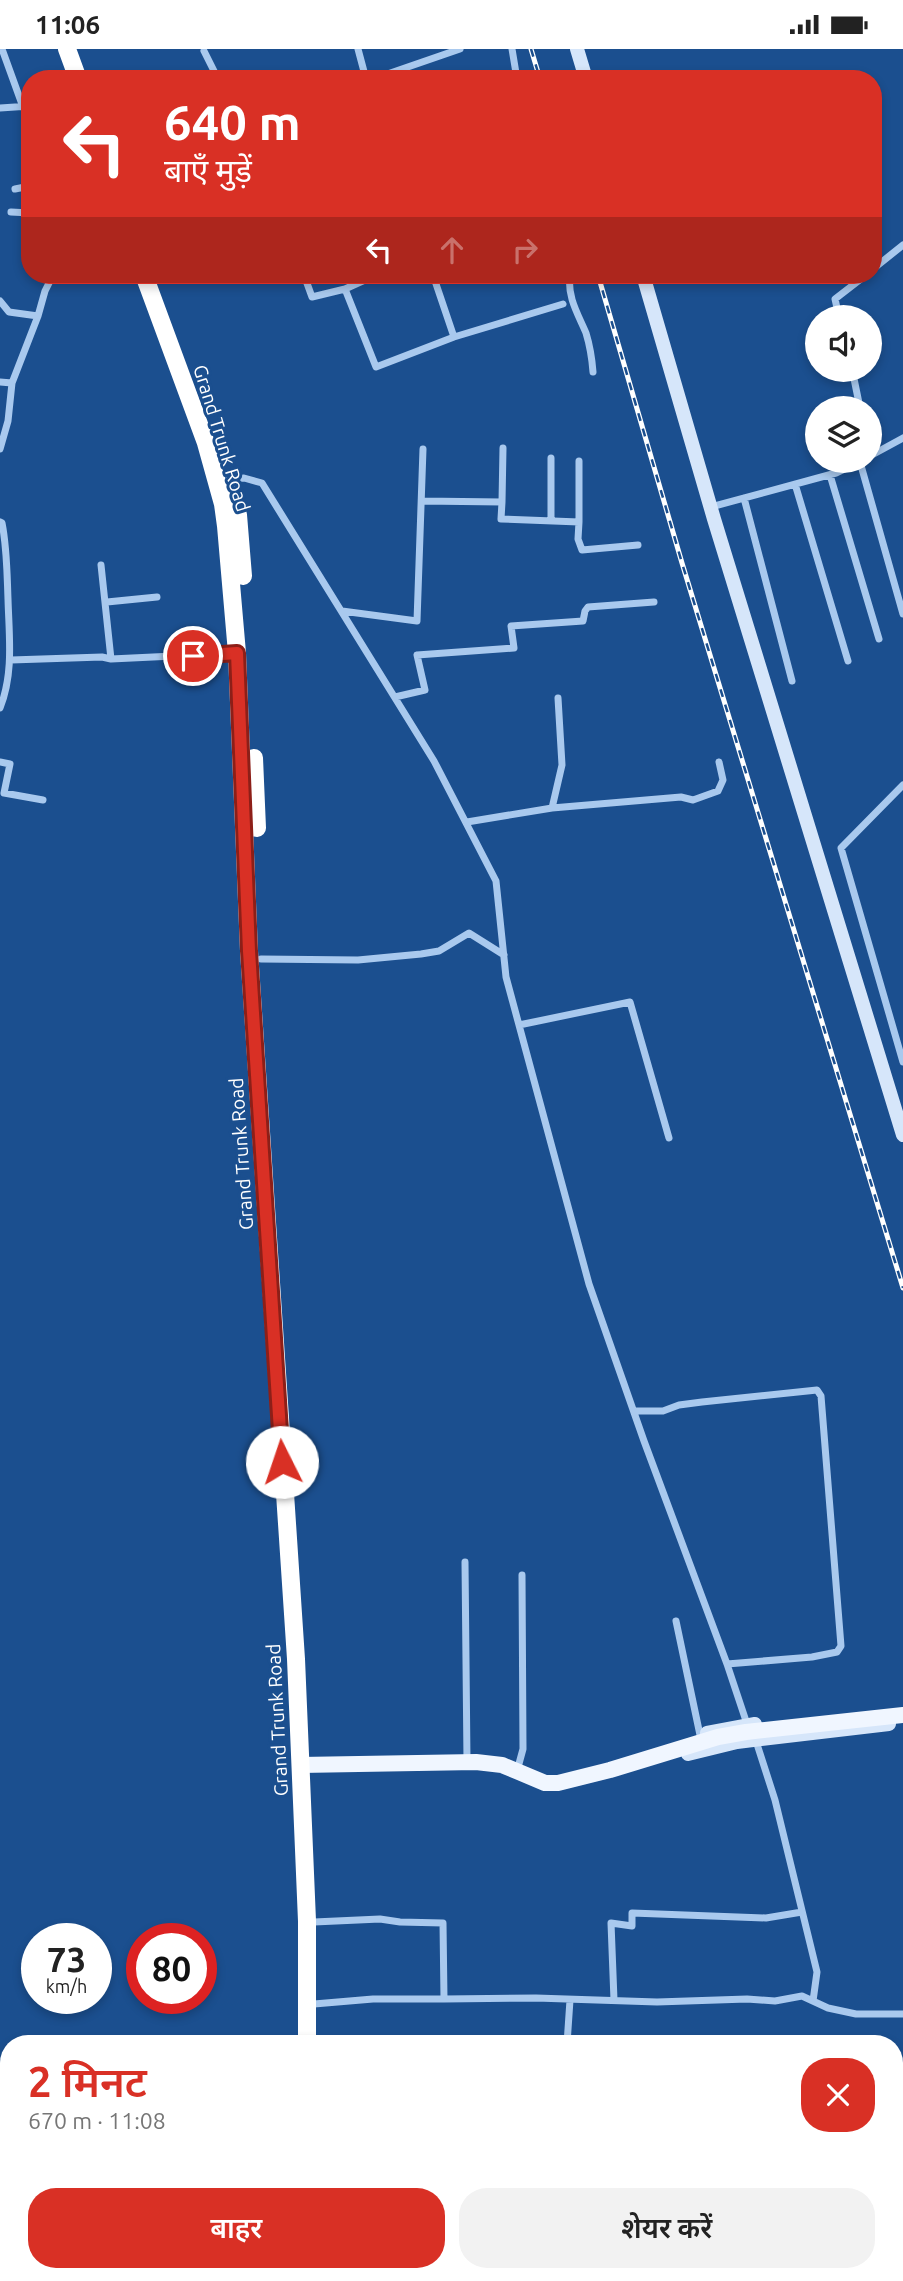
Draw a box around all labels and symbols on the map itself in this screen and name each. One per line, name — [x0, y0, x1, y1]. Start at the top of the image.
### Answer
street label: Grand Trunk Road — [189, 362, 255, 514]
pin — [163, 626, 223, 686]
street label: Grand Trunk Road — [225, 1077, 257, 1231]
position arrow — [245, 1425, 319, 1499]
street label: Grand Trunk Road — [262, 1643, 292, 1797]
speed limit sign: 80 — [126, 1923, 217, 2014]

